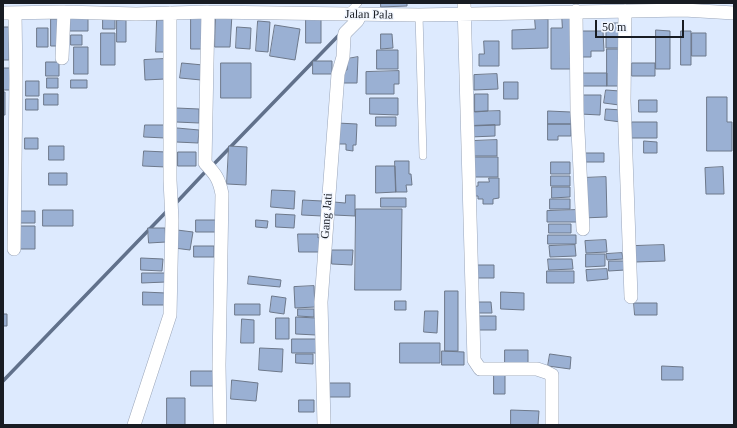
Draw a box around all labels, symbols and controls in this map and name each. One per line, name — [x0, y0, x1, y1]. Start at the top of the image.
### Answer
street label: Jalan Pala — [345, 7, 393, 23]
scale bar — [597, 12, 686, 38]
text: 50 m — [602, 20, 626, 34]
street label: Gang Jati — [318, 193, 336, 239]

